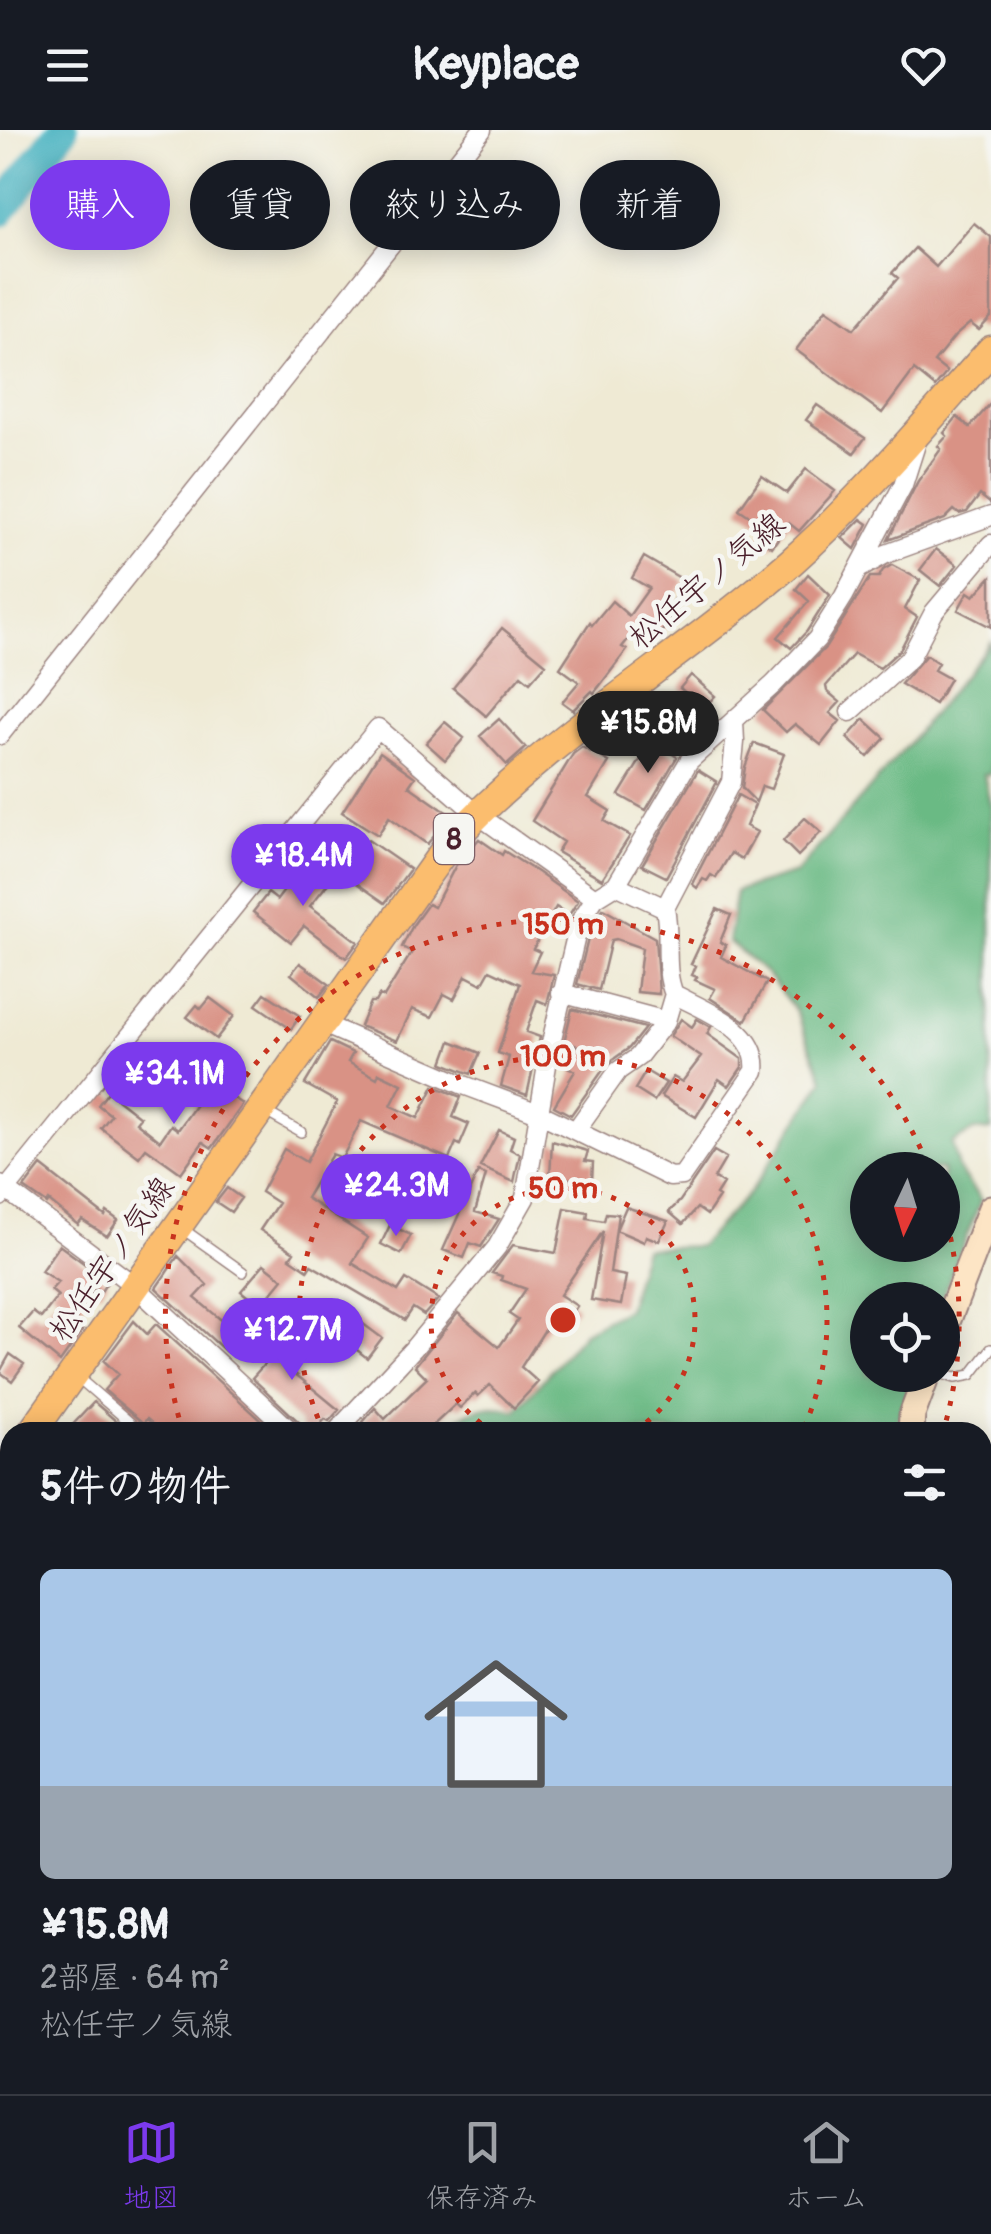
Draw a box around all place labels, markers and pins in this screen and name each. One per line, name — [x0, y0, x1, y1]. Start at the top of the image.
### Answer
pin: ¥15.8M — [567, 691, 729, 776]
pin: ¥18.4M — [222, 824, 384, 909]
pin: ¥34.1M — [93, 1042, 255, 1127]
pin: ¥24.3M — [315, 1154, 477, 1239]
pin: ¥12.7M — [211, 1298, 373, 1383]
centre of rings — [545, 1302, 581, 1338]

